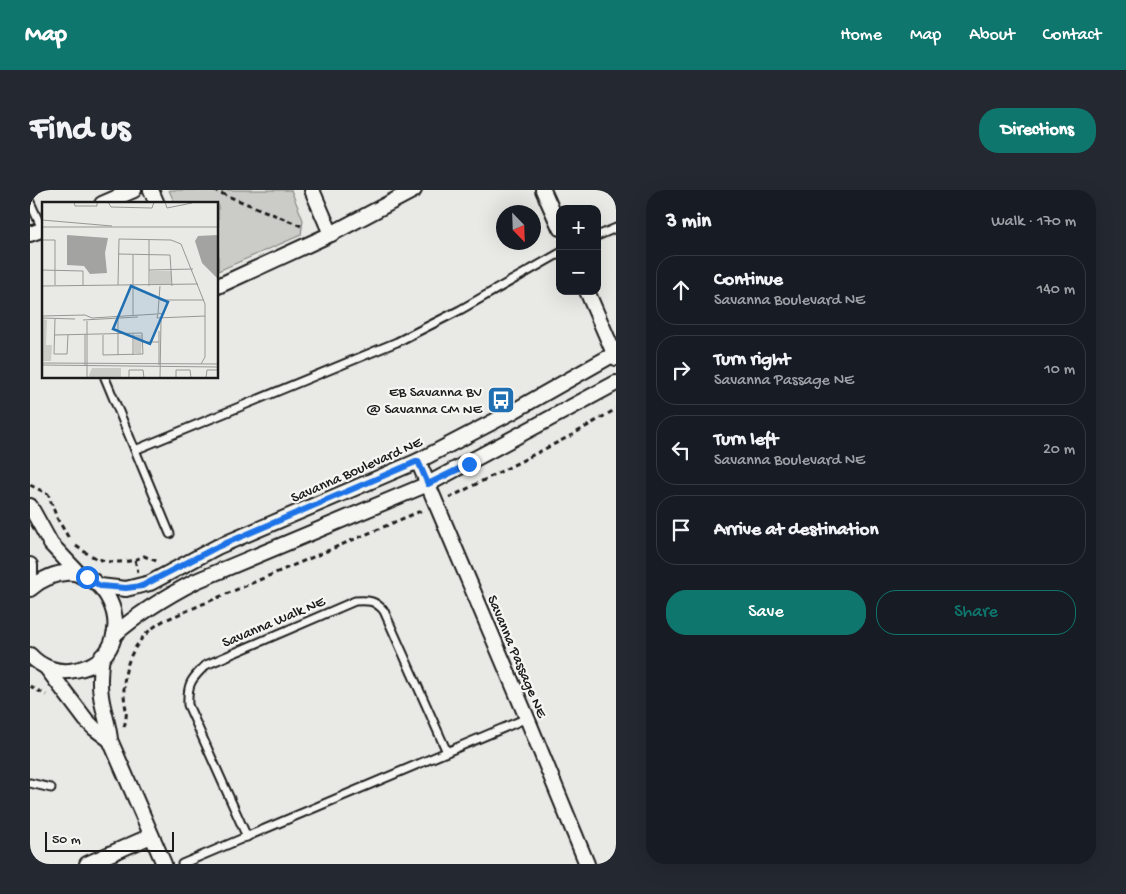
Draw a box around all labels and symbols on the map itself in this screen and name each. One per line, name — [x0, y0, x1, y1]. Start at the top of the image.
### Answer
inset map — [42, 202, 219, 379]
north arrow — [496, 205, 541, 250]
place label: EB Savanna BV @ Savanna CM NE — [366, 384, 483, 419]
bus stop icon: EB Savanna BV @ Savanna CM NE — [486, 385, 516, 415]
street label: Savanna Boulevard NE — [288, 434, 426, 508]
route end — [458, 453, 481, 476]
route start — [76, 566, 99, 589]
street label: Savanna Walk NE — [220, 593, 329, 653]
street label: Savanna Passage NE — [482, 593, 550, 721]
scale bar — [45, 829, 174, 852]

